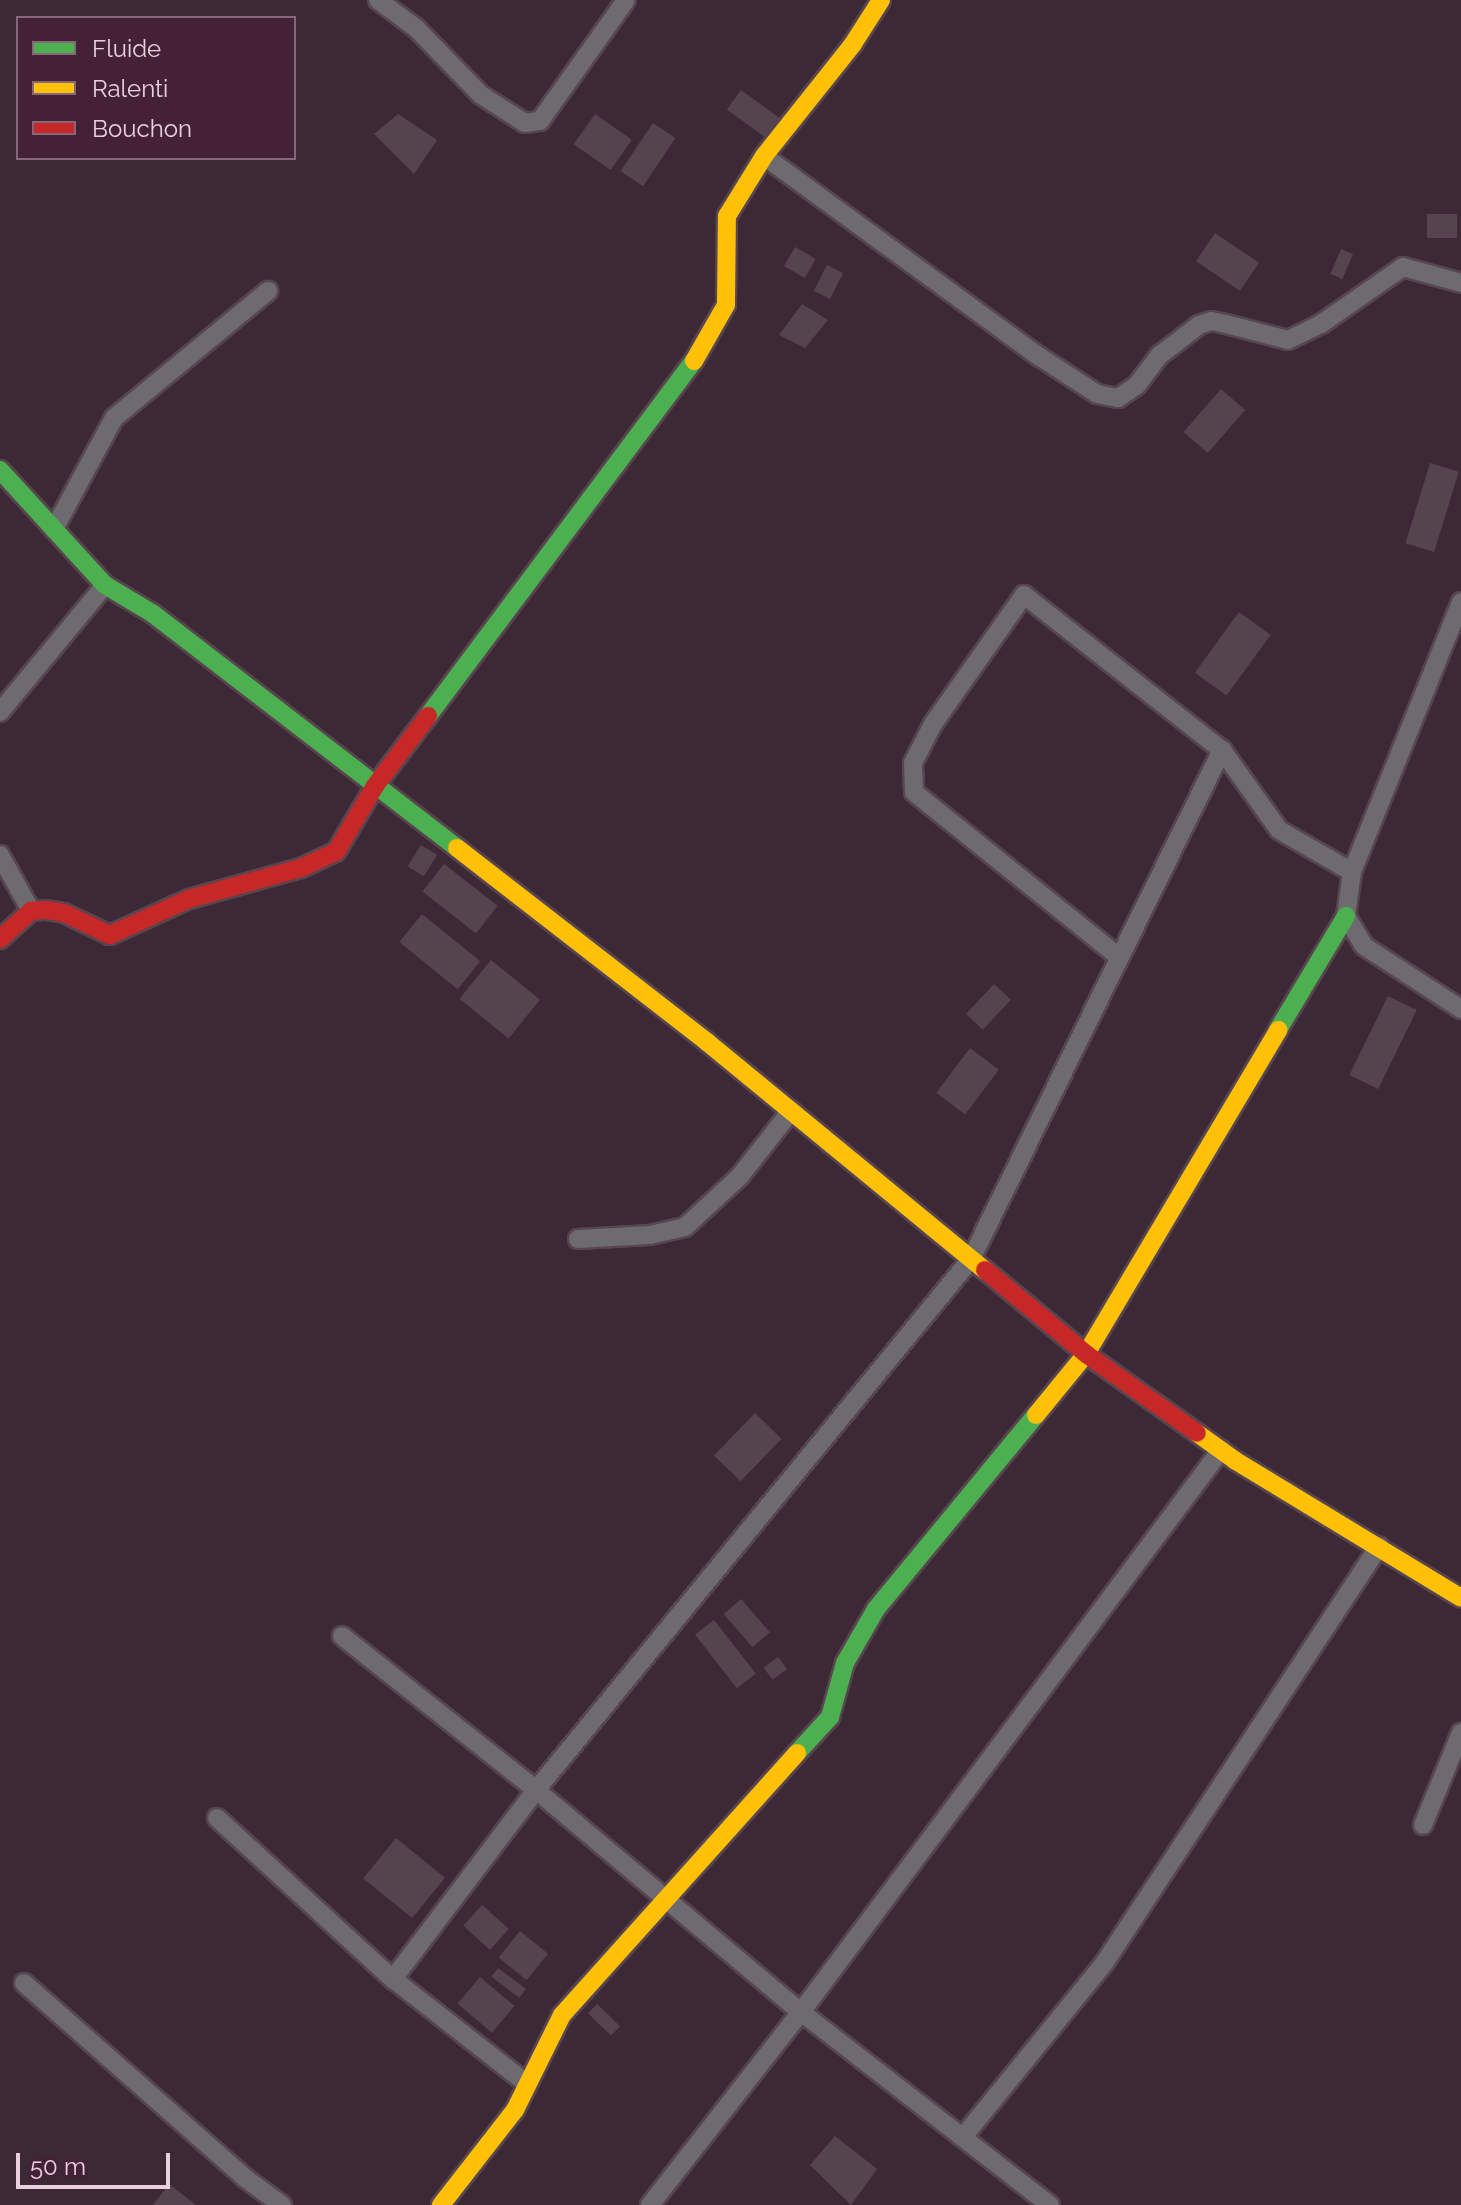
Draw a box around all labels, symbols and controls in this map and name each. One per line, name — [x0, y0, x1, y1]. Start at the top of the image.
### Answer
legend — [16, 16, 296, 160]
text: Fluide — [92, 34, 161, 63]
text: Ralenti — [92, 74, 168, 103]
text: Bouchon — [92, 114, 192, 143]
scale bar — [20, 2137, 174, 2187]
text: 50 m — [30, 2152, 86, 2181]

